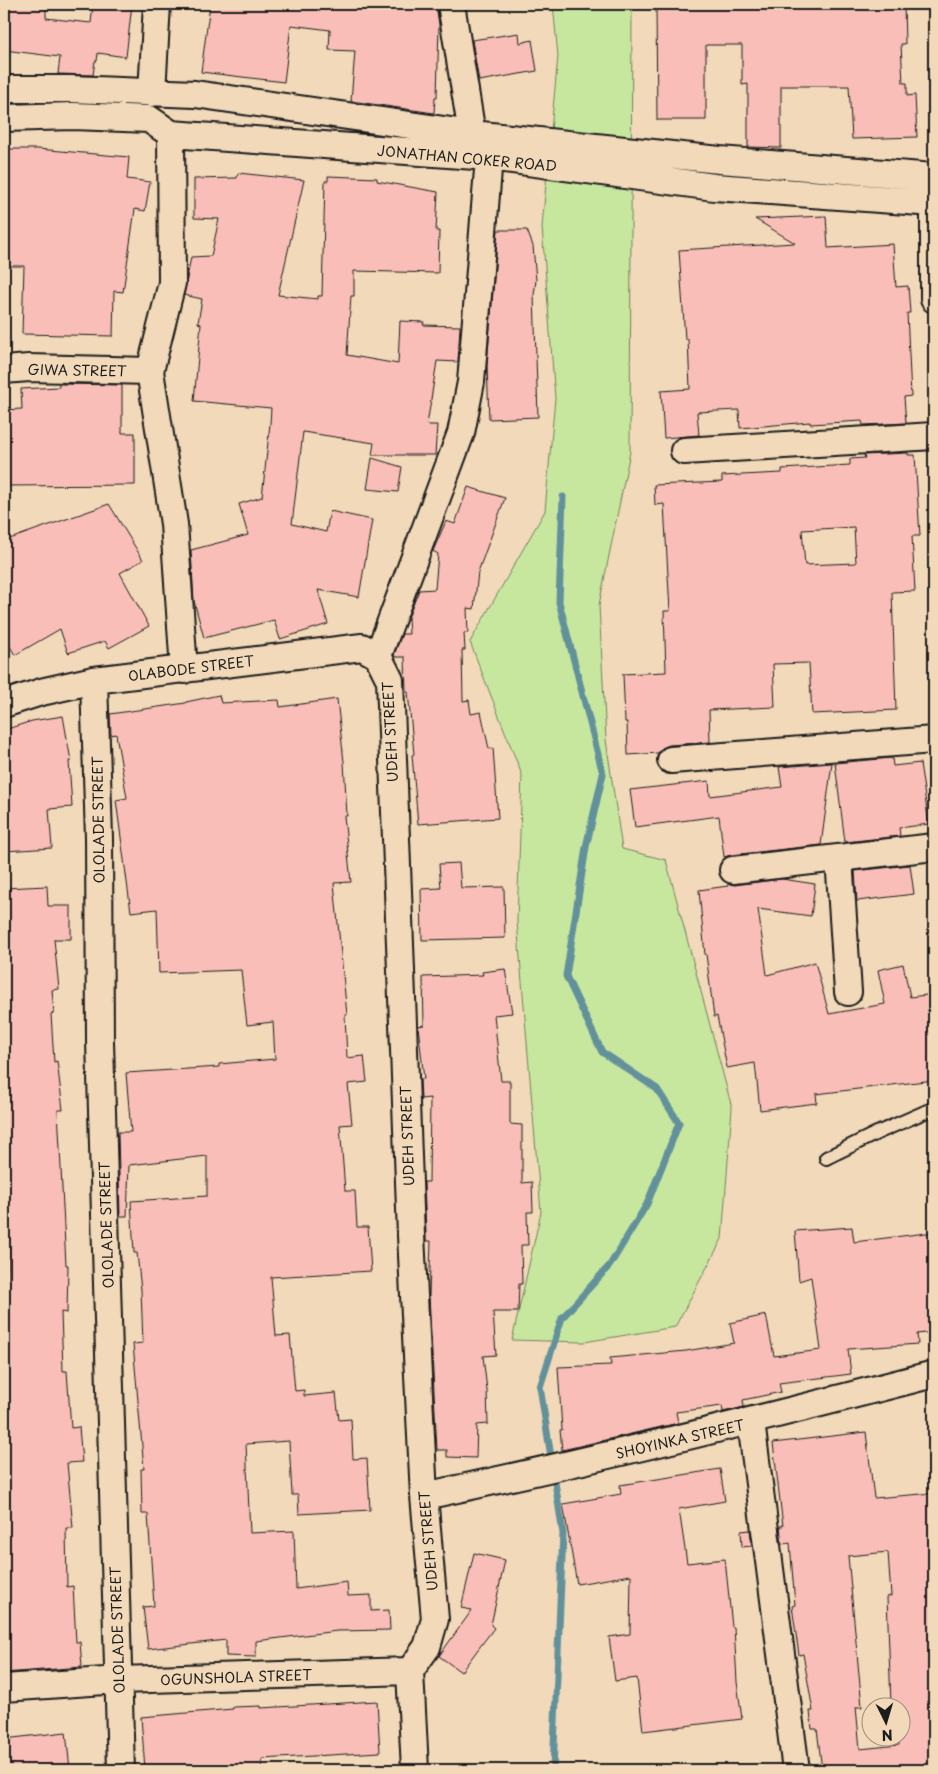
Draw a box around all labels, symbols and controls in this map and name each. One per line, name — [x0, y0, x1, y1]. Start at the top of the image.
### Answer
street label: JONATHAN COKER ROAD — [376, 140, 558, 176]
street label: GIWA STREET — [27, 359, 127, 381]
street label: OLABODE STREET — [127, 650, 256, 686]
street label: UDEH STREET — [377, 681, 403, 783]
street label: OLOLADE STREET — [86, 756, 110, 884]
street label: UDEH STREET — [395, 1085, 419, 1187]
street label: OLOLADE STREET — [93, 1161, 119, 1289]
street label: SHOYINKA STREET — [614, 1414, 747, 1464]
street label: UDEH STREET — [413, 1490, 443, 1592]
street label: OLOLADE STREET — [104, 1566, 130, 1694]
street label: OGUNSHOLA STREET — [160, 1664, 313, 1690]
north arrow — [860, 1696, 910, 1746]
text: N — [881, 1725, 894, 1746]

